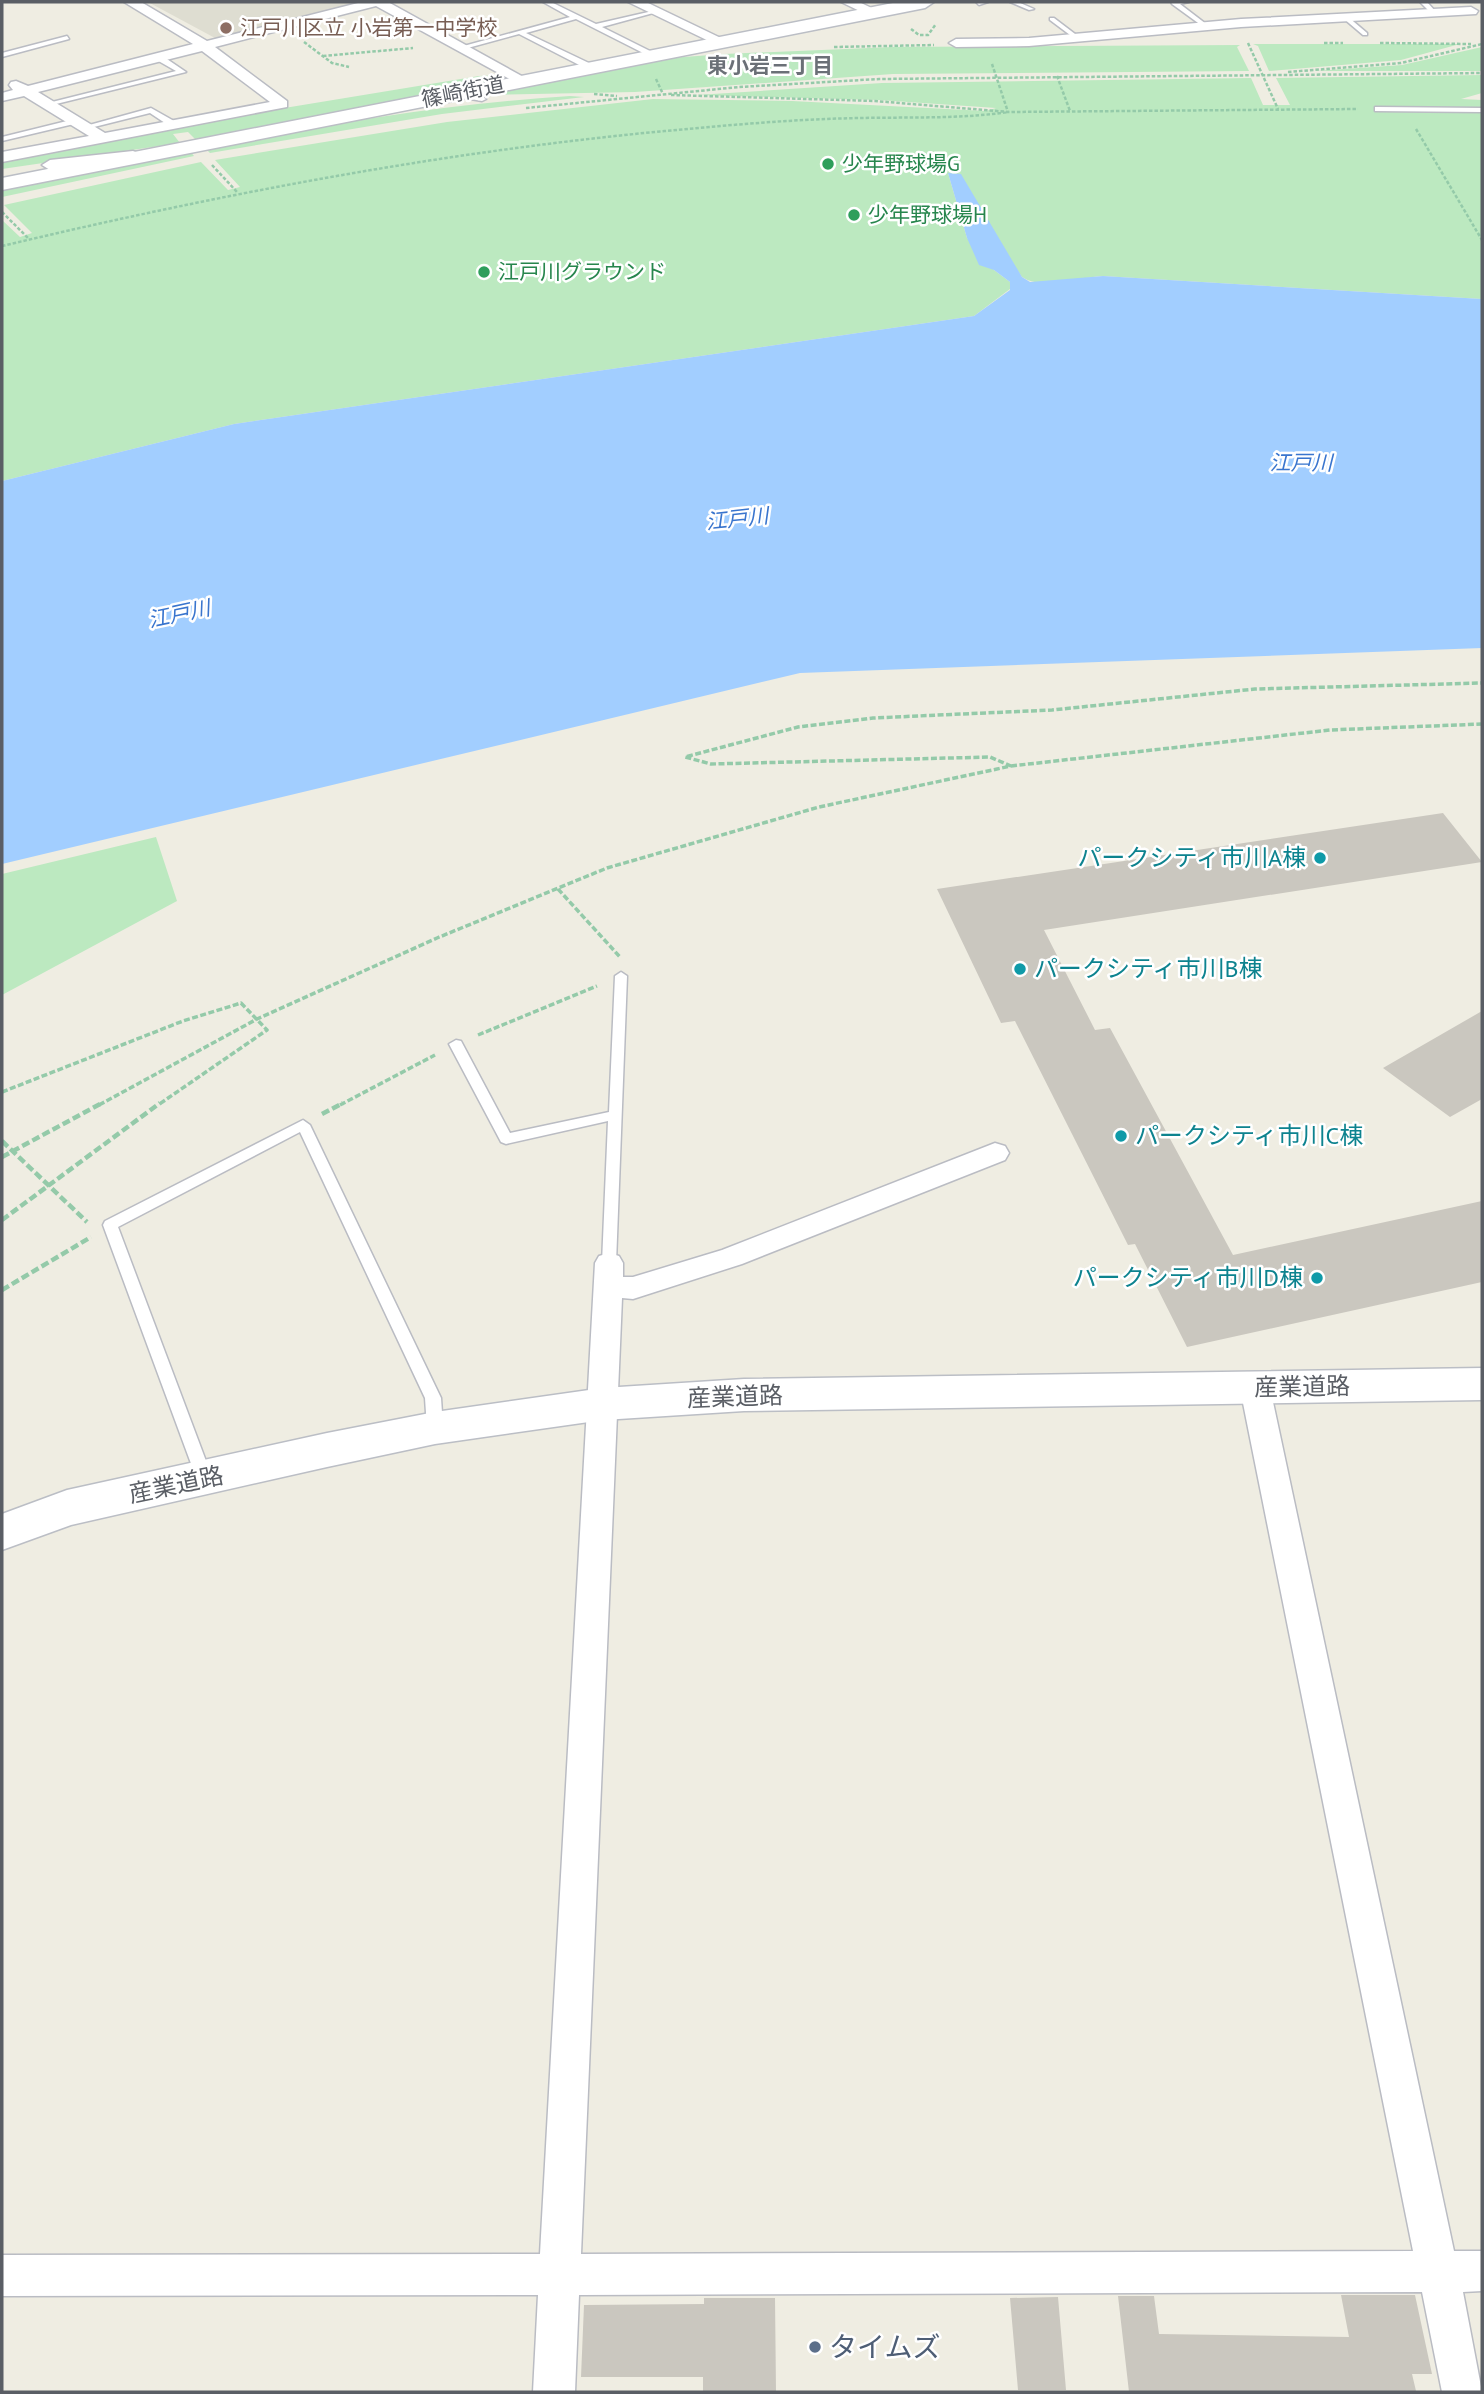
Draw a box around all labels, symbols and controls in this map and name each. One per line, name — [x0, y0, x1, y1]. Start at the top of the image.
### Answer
place label: 江戸川区立 小岩第一中学校 — [240, 14, 498, 41]
marker: 江戸川区立 小岩第一中学校 — [218, 20, 234, 36]
district label: 東小岩三丁目 — [707, 52, 833, 79]
street label: 篠崎街道 — [419, 70, 507, 113]
place label: 少年野球場G — [842, 150, 960, 177]
marker: 少年野球場G — [820, 156, 836, 172]
place label: 少年野球場H — [868, 201, 987, 228]
marker: 少年野球場H — [846, 207, 862, 223]
place label: 江戸川グラウンド — [498, 258, 666, 285]
marker: 江戸川グラウンド — [476, 264, 492, 280]
water label: 江戸川 — [1270, 449, 1334, 476]
water label: 江戸川 — [704, 502, 772, 535]
water label: 江戸川 — [145, 593, 214, 633]
place label: パークシティ市川A棟 — [1077, 842, 1306, 873]
marker: パークシティ市川A棟 — [1312, 850, 1328, 866]
place label: パークシティ市川B棟 — [1034, 953, 1263, 984]
marker: パークシティ市川B棟 — [1012, 961, 1028, 977]
place label: パークシティ市川C棟 — [1135, 1120, 1363, 1151]
marker: パークシティ市川C棟 — [1113, 1128, 1129, 1144]
place label: パークシティ市川D棟 — [1073, 1262, 1303, 1293]
marker: パークシティ市川D棟 — [1309, 1270, 1325, 1286]
street label: 産業道路 — [1254, 1370, 1350, 1403]
street label: 産業道路 — [686, 1379, 783, 1414]
street label: 産業道路 — [126, 1459, 226, 1510]
place label: タイムズ — [829, 2328, 940, 2365]
marker: タイムズ — [807, 2339, 823, 2355]

